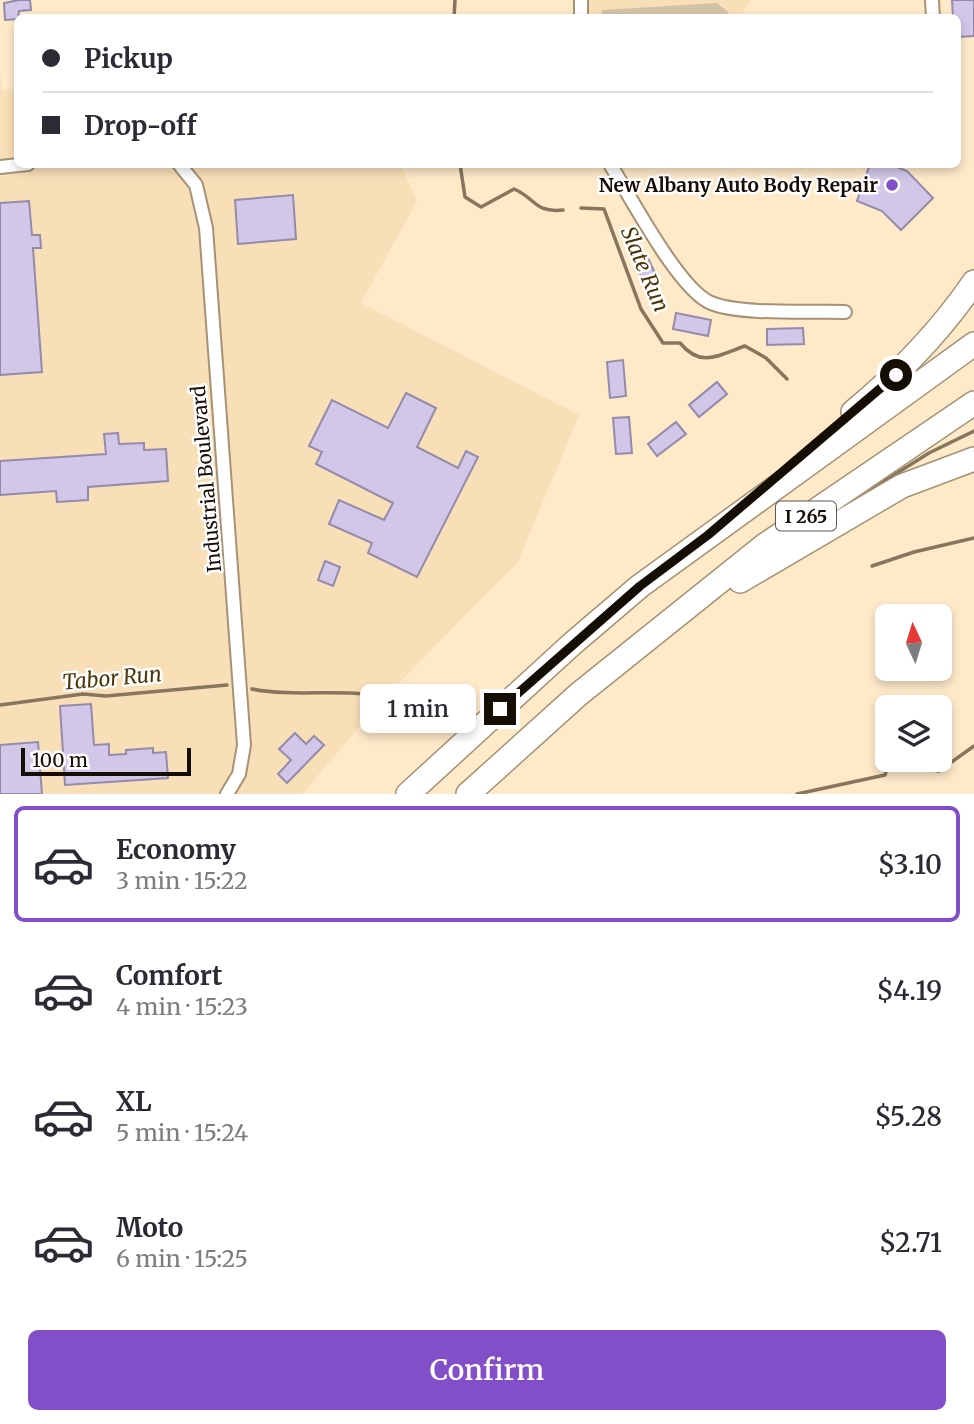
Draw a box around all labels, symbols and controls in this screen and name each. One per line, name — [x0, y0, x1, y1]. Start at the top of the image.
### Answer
text: Pickup — [84, 42, 173, 75]
text: Drop-off — [84, 109, 197, 142]
place label: New Albany Auto Body Repair — [599, 173, 878, 197]
marker: New Albany Auto Body Repair — [884, 177, 900, 193]
water label: Slate Run — [615, 222, 675, 316]
route start — [880, 359, 912, 391]
street label: Industrial Boulevard — [186, 385, 226, 573]
road number: I 265 — [776, 502, 836, 530]
north arrow — [875, 604, 952, 681]
map controls — [875, 604, 952, 772]
water label: Tabor Run — [61, 660, 163, 696]
callout: 1 min — [360, 684, 476, 734]
route end — [484, 693, 516, 725]
text: 1 min — [387, 694, 449, 723]
button: layers — [875, 695, 952, 772]
scale bar — [21, 745, 191, 777]
text: 100 m — [32, 748, 88, 772]
icon: car — [32, 833, 95, 896]
text: Economy — [116, 833, 236, 866]
text: $3.10 — [878, 848, 942, 881]
text: 3 min · 15:22 — [116, 866, 248, 895]
icon: car — [32, 959, 95, 1022]
text: Comfort — [116, 959, 222, 992]
text: $4.19 — [877, 974, 942, 1007]
text: 4 min · 15:23 — [116, 992, 248, 1021]
icon: car — [32, 1085, 95, 1148]
text: XL — [116, 1085, 152, 1118]
text: $5.28 — [875, 1100, 942, 1133]
text: 5 min · 15:24 — [116, 1118, 248, 1147]
icon: car — [32, 1211, 95, 1274]
text: Moto — [116, 1211, 183, 1244]
text: $2.71 — [879, 1226, 942, 1259]
text: 6 min · 15:25 — [116, 1244, 248, 1273]
button: Confirm — [28, 1330, 946, 1410]

